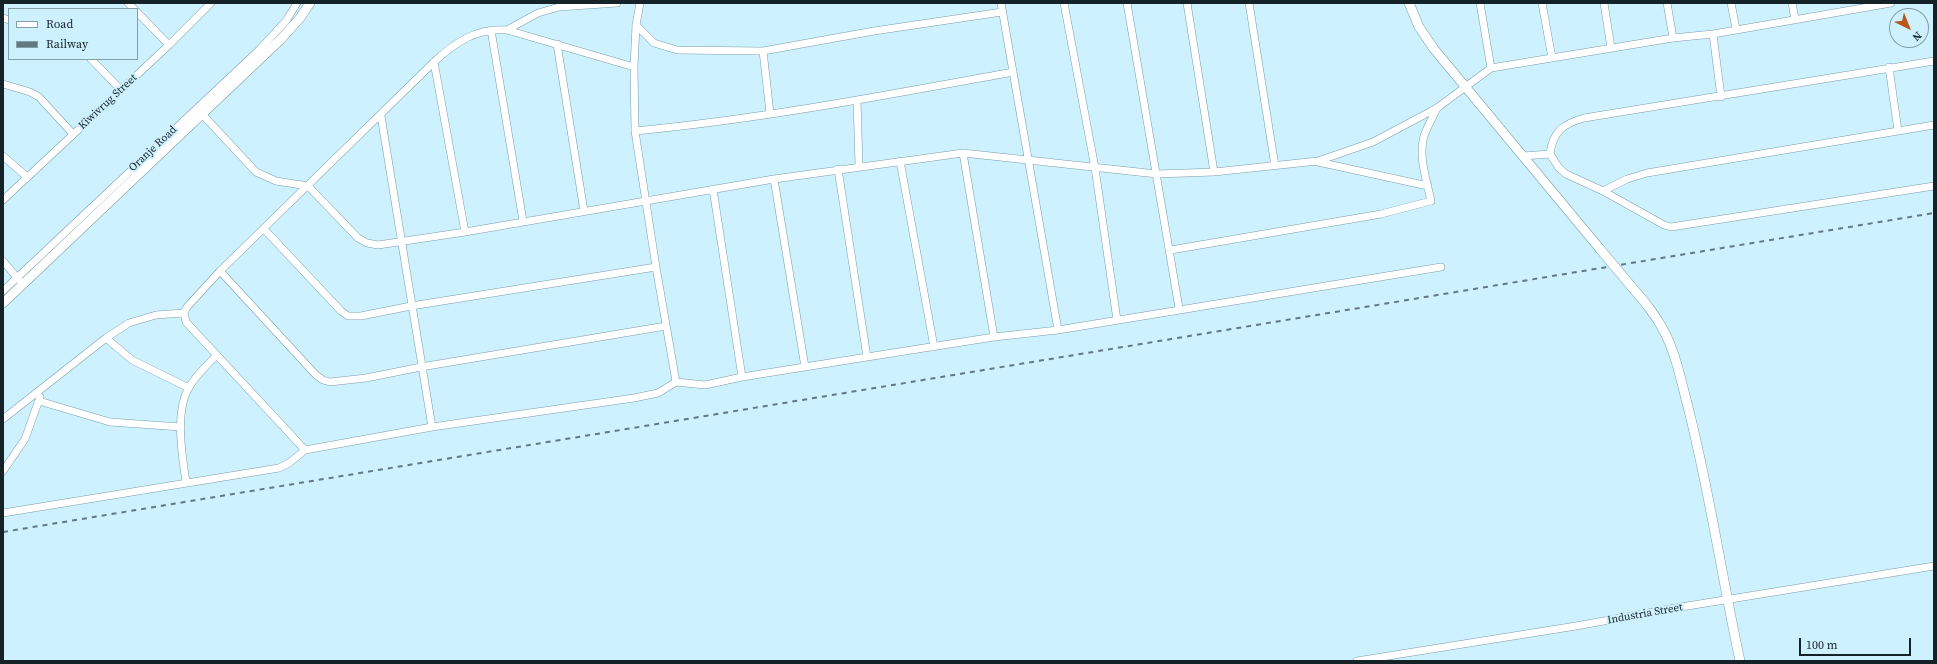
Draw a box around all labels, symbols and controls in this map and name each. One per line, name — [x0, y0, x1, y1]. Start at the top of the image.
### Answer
legend — [8, 8, 138, 60]
north arrow — [1889, 8, 1929, 48]
text: Road — [46, 16, 73, 32]
text: N — [1909, 28, 1925, 45]
text: Railway — [46, 36, 88, 52]
street label: Kiwivrug Street — [76, 72, 140, 132]
street label: Oranje Road — [126, 123, 180, 175]
street label: Industria Street — [1606, 601, 1684, 627]
scale bar — [1801, 630, 1913, 656]
text: 100 m — [1806, 637, 1838, 653]

